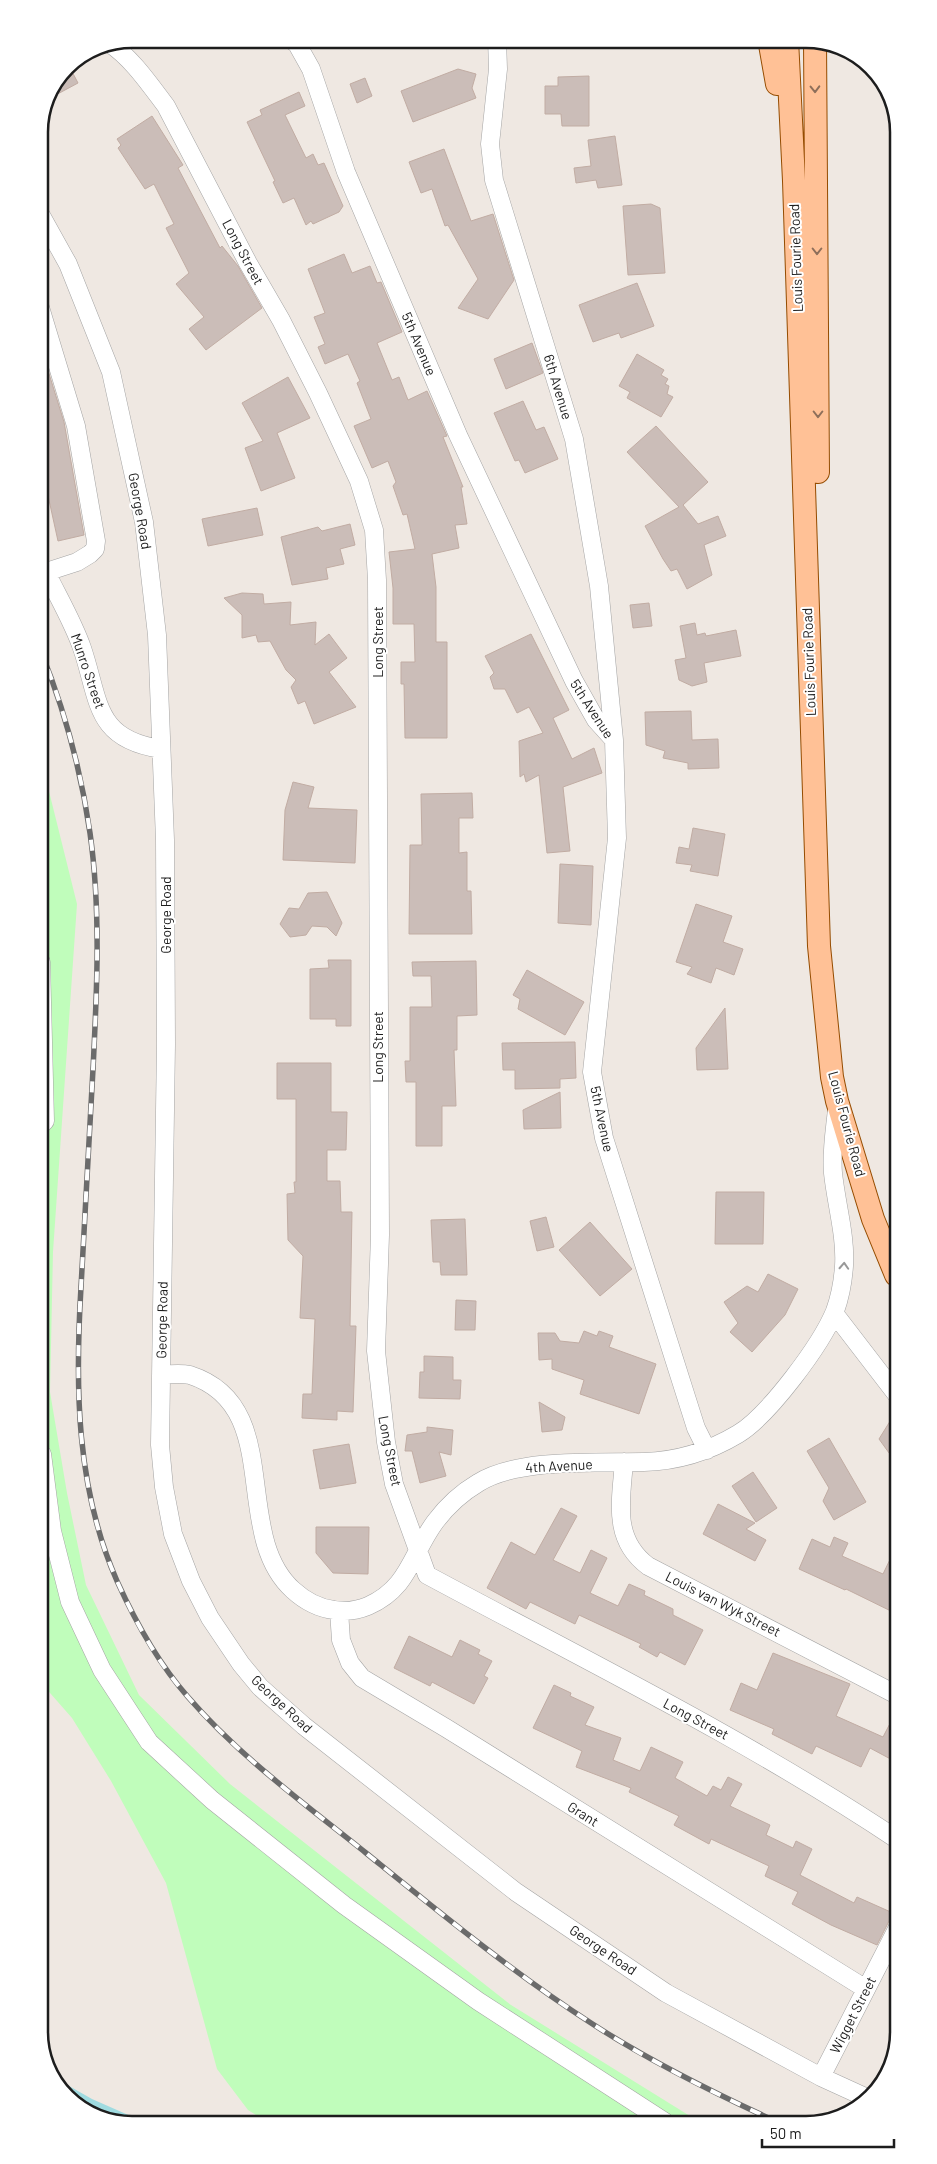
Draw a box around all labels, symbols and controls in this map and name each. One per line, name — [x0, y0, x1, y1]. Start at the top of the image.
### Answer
one-way arrow — [810, 86, 820, 93]
street label: Louis Fourie Road — [785, 203, 806, 313]
street label: Long Street — [219, 216, 268, 287]
one-way arrow — [812, 248, 822, 256]
street label: 5th Avenue — [399, 310, 440, 378]
street label: 6th Avenue — [541, 352, 576, 421]
one-way arrow — [813, 410, 823, 418]
street label: George Road — [125, 471, 156, 550]
street label: Long Street — [369, 606, 386, 678]
street label: Louis Fourie Road — [798, 607, 819, 717]
street label: Munro Street — [68, 631, 109, 711]
street label: 5th Avenue — [567, 676, 618, 742]
street label: George Road — [157, 876, 174, 954]
street label: Long Street — [369, 1011, 386, 1083]
street label: Louis Fourie Road — [825, 1069, 870, 1179]
street label: 5th Avenue — [587, 1084, 618, 1154]
one-way arrow — [838, 1261, 849, 1269]
street label: George Road — [152, 1281, 171, 1359]
street label: Long Street — [375, 1414, 406, 1488]
street label: 4th Avenue — [525, 1455, 593, 1476]
street label: Louis van Wyk Street — [663, 1567, 784, 1640]
street label: George Road — [248, 1671, 316, 1736]
street label: Long Street — [661, 1694, 732, 1743]
street label: Grant — [565, 1798, 602, 1830]
street label: George Road — [566, 1921, 640, 1978]
street label: Wigget Street — [826, 1973, 879, 2056]
scale bar — [762, 2116, 894, 2148]
text: 50 m — [770, 2124, 802, 2142]

